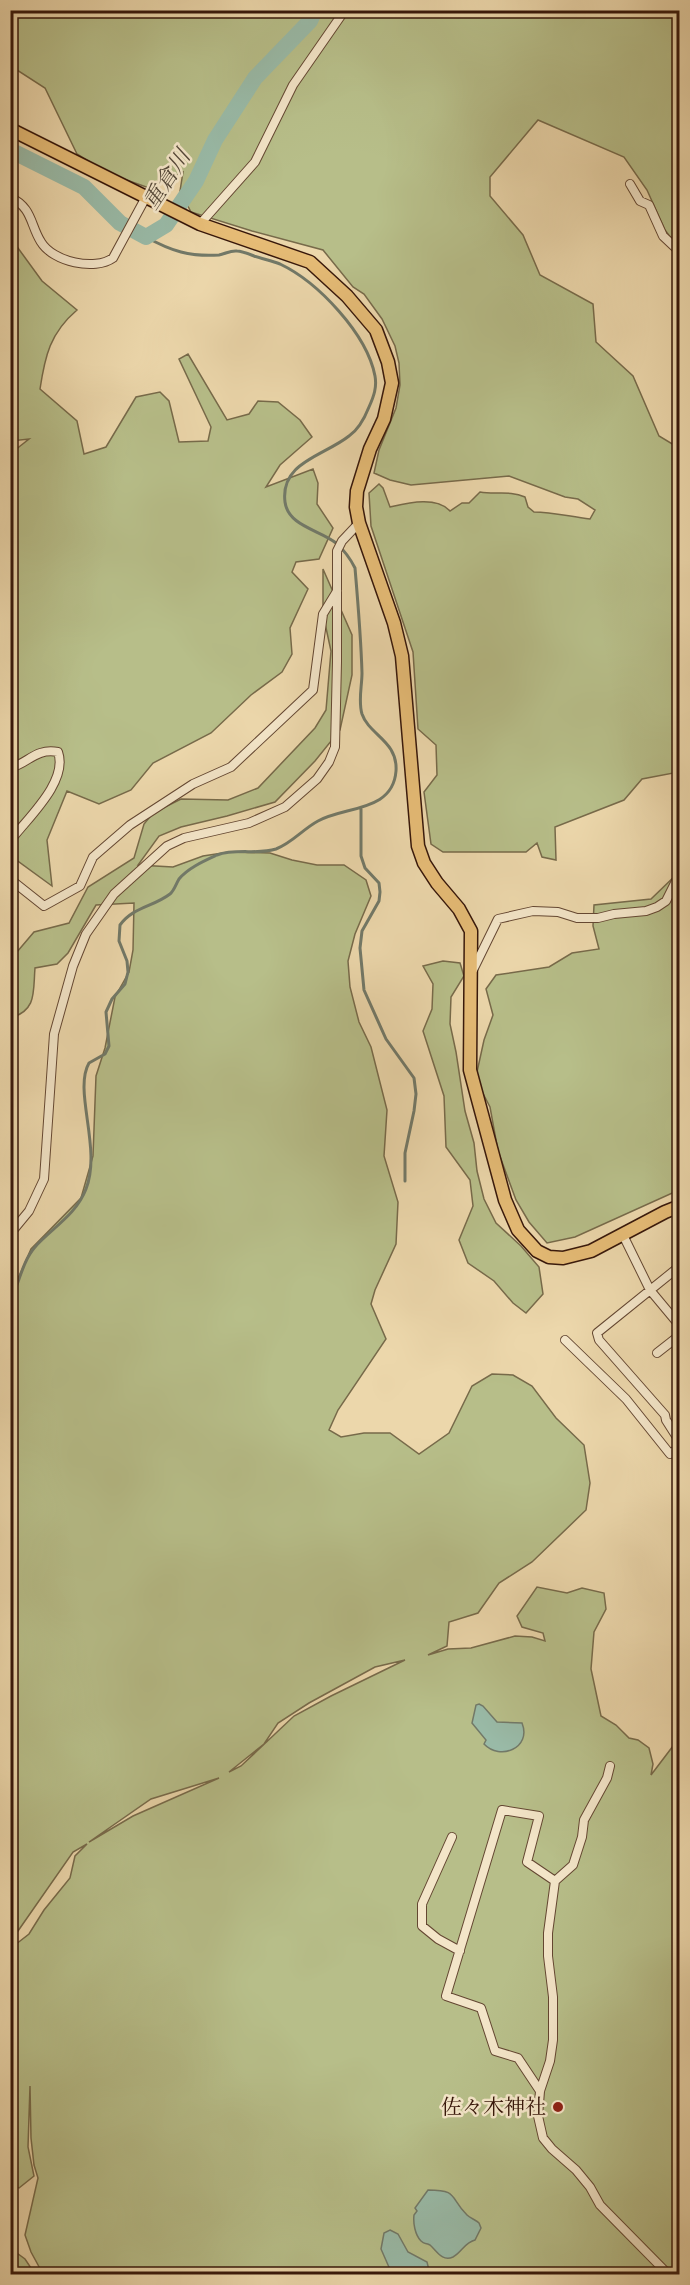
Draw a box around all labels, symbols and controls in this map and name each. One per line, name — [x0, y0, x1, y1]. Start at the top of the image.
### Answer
water label: 重倉川 — [136, 142, 198, 215]
place label: 佐々木神社 — [441, 2093, 546, 2121]
marker: 佐々木神社 — [551, 2100, 565, 2114]

